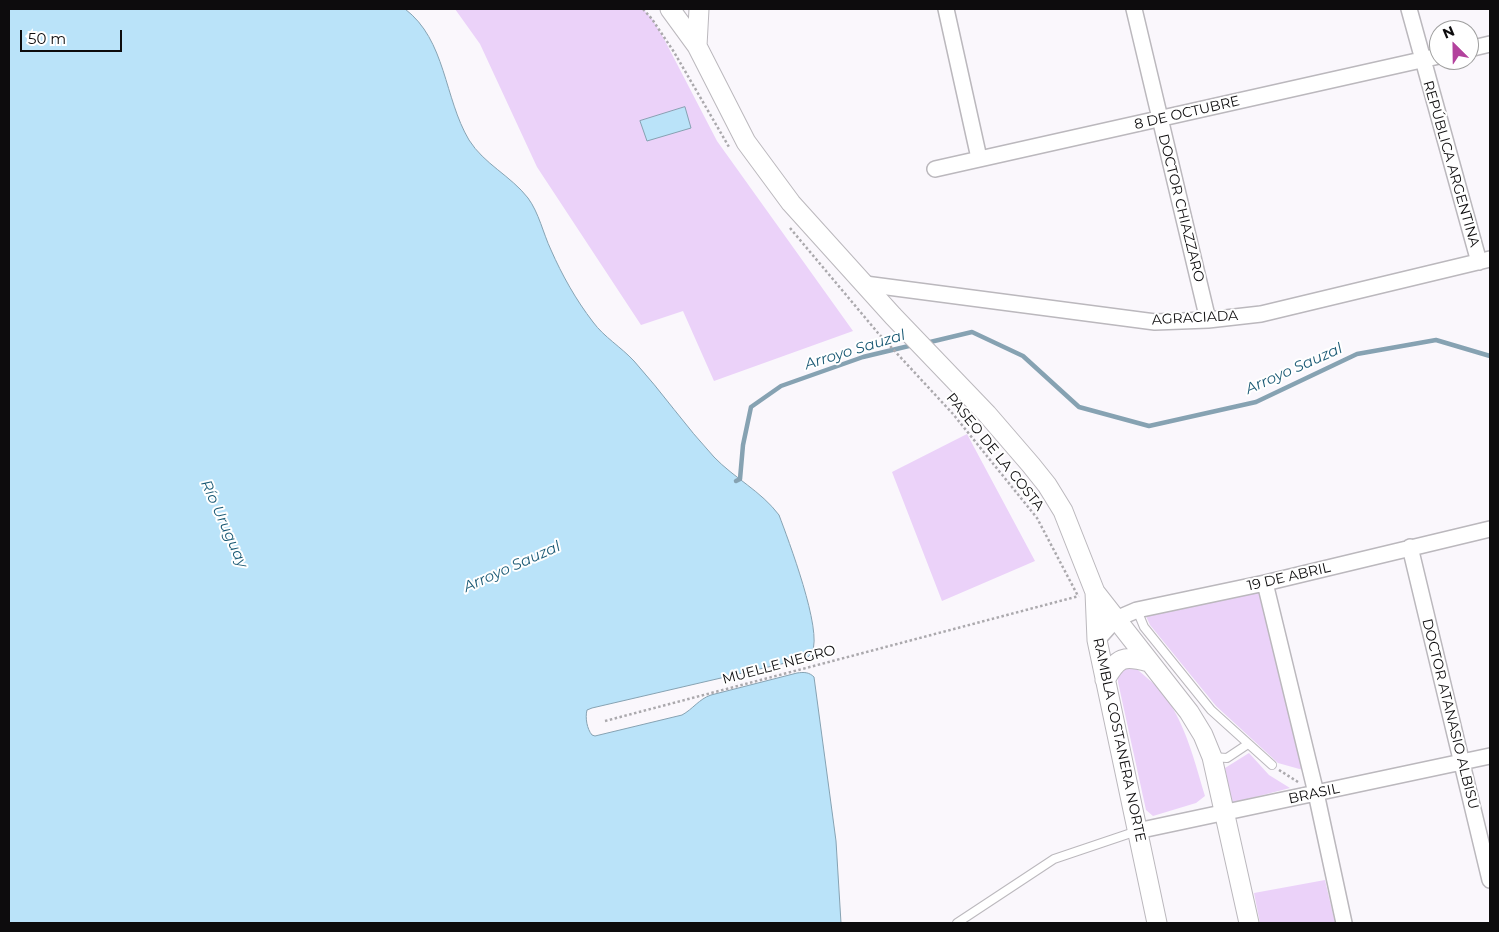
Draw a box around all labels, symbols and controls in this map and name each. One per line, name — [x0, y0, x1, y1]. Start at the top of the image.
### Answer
scale bar — [22, 20, 125, 52]
north arrow — [1429, 20, 1479, 70]
text: N — [1440, 22, 1457, 43]
text: 50 m — [28, 29, 66, 48]
street label: REPÚBLICA ARGENTINA — [1419, 79, 1483, 249]
street label: 8 DE OCTUBRE — [1133, 93, 1241, 133]
street label: DOCTOR CHIAZZARO — [1154, 132, 1208, 284]
street label: AGRACIADA — [1151, 307, 1239, 329]
water label: Arroyo Sauzal — [803, 326, 907, 374]
water label: Arroyo Sauzal — [1243, 340, 1345, 398]
street label: PASEO DE LA COSTA — [942, 390, 1048, 514]
water label: Río Uruguay — [197, 477, 251, 571]
water label: Arroyo Sauzal — [461, 538, 563, 596]
street label: 19 DE ABRIL — [1246, 559, 1332, 595]
street label: DOCTOR ATANASIO ALBISU — [1418, 617, 1482, 811]
street label: RAMBLA COSTANERA NORTE — [1089, 636, 1149, 844]
street label: MUELLE NEGRO — [720, 642, 838, 688]
street label: BRASIL — [1287, 780, 1341, 808]

